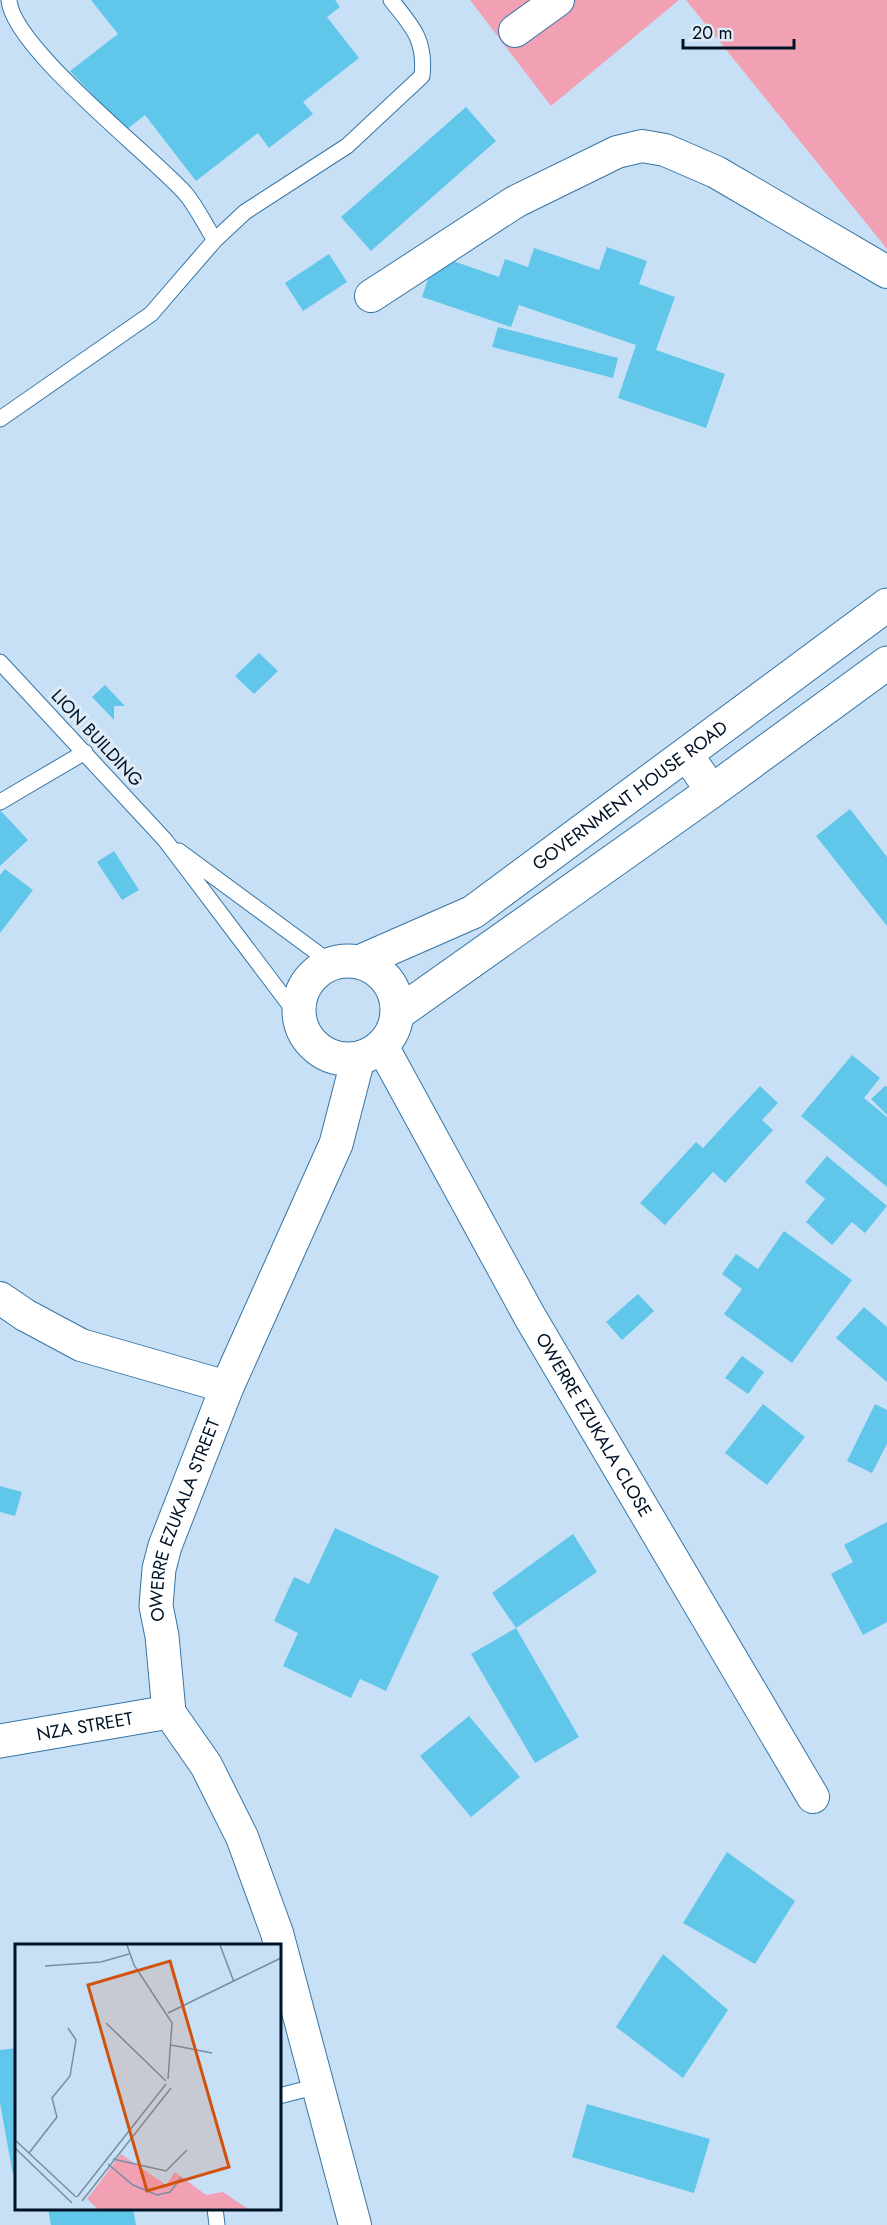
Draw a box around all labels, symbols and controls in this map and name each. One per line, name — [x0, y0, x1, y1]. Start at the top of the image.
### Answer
scale bar — [683, 12, 794, 50]
text: 20 m — [692, 20, 732, 46]
street label: LION BUILDING — [45, 684, 149, 792]
street label: GOVERNMENT HOUSE ROAD — [527, 714, 733, 877]
street label: OWERRE EZUKALA CLOSE — [529, 1328, 658, 1522]
street label: OWERRE EZUKALA STREET — [143, 1414, 227, 1624]
street label: NZA STREET — [34, 1705, 136, 1748]
inset map — [15, 1944, 280, 2210]

